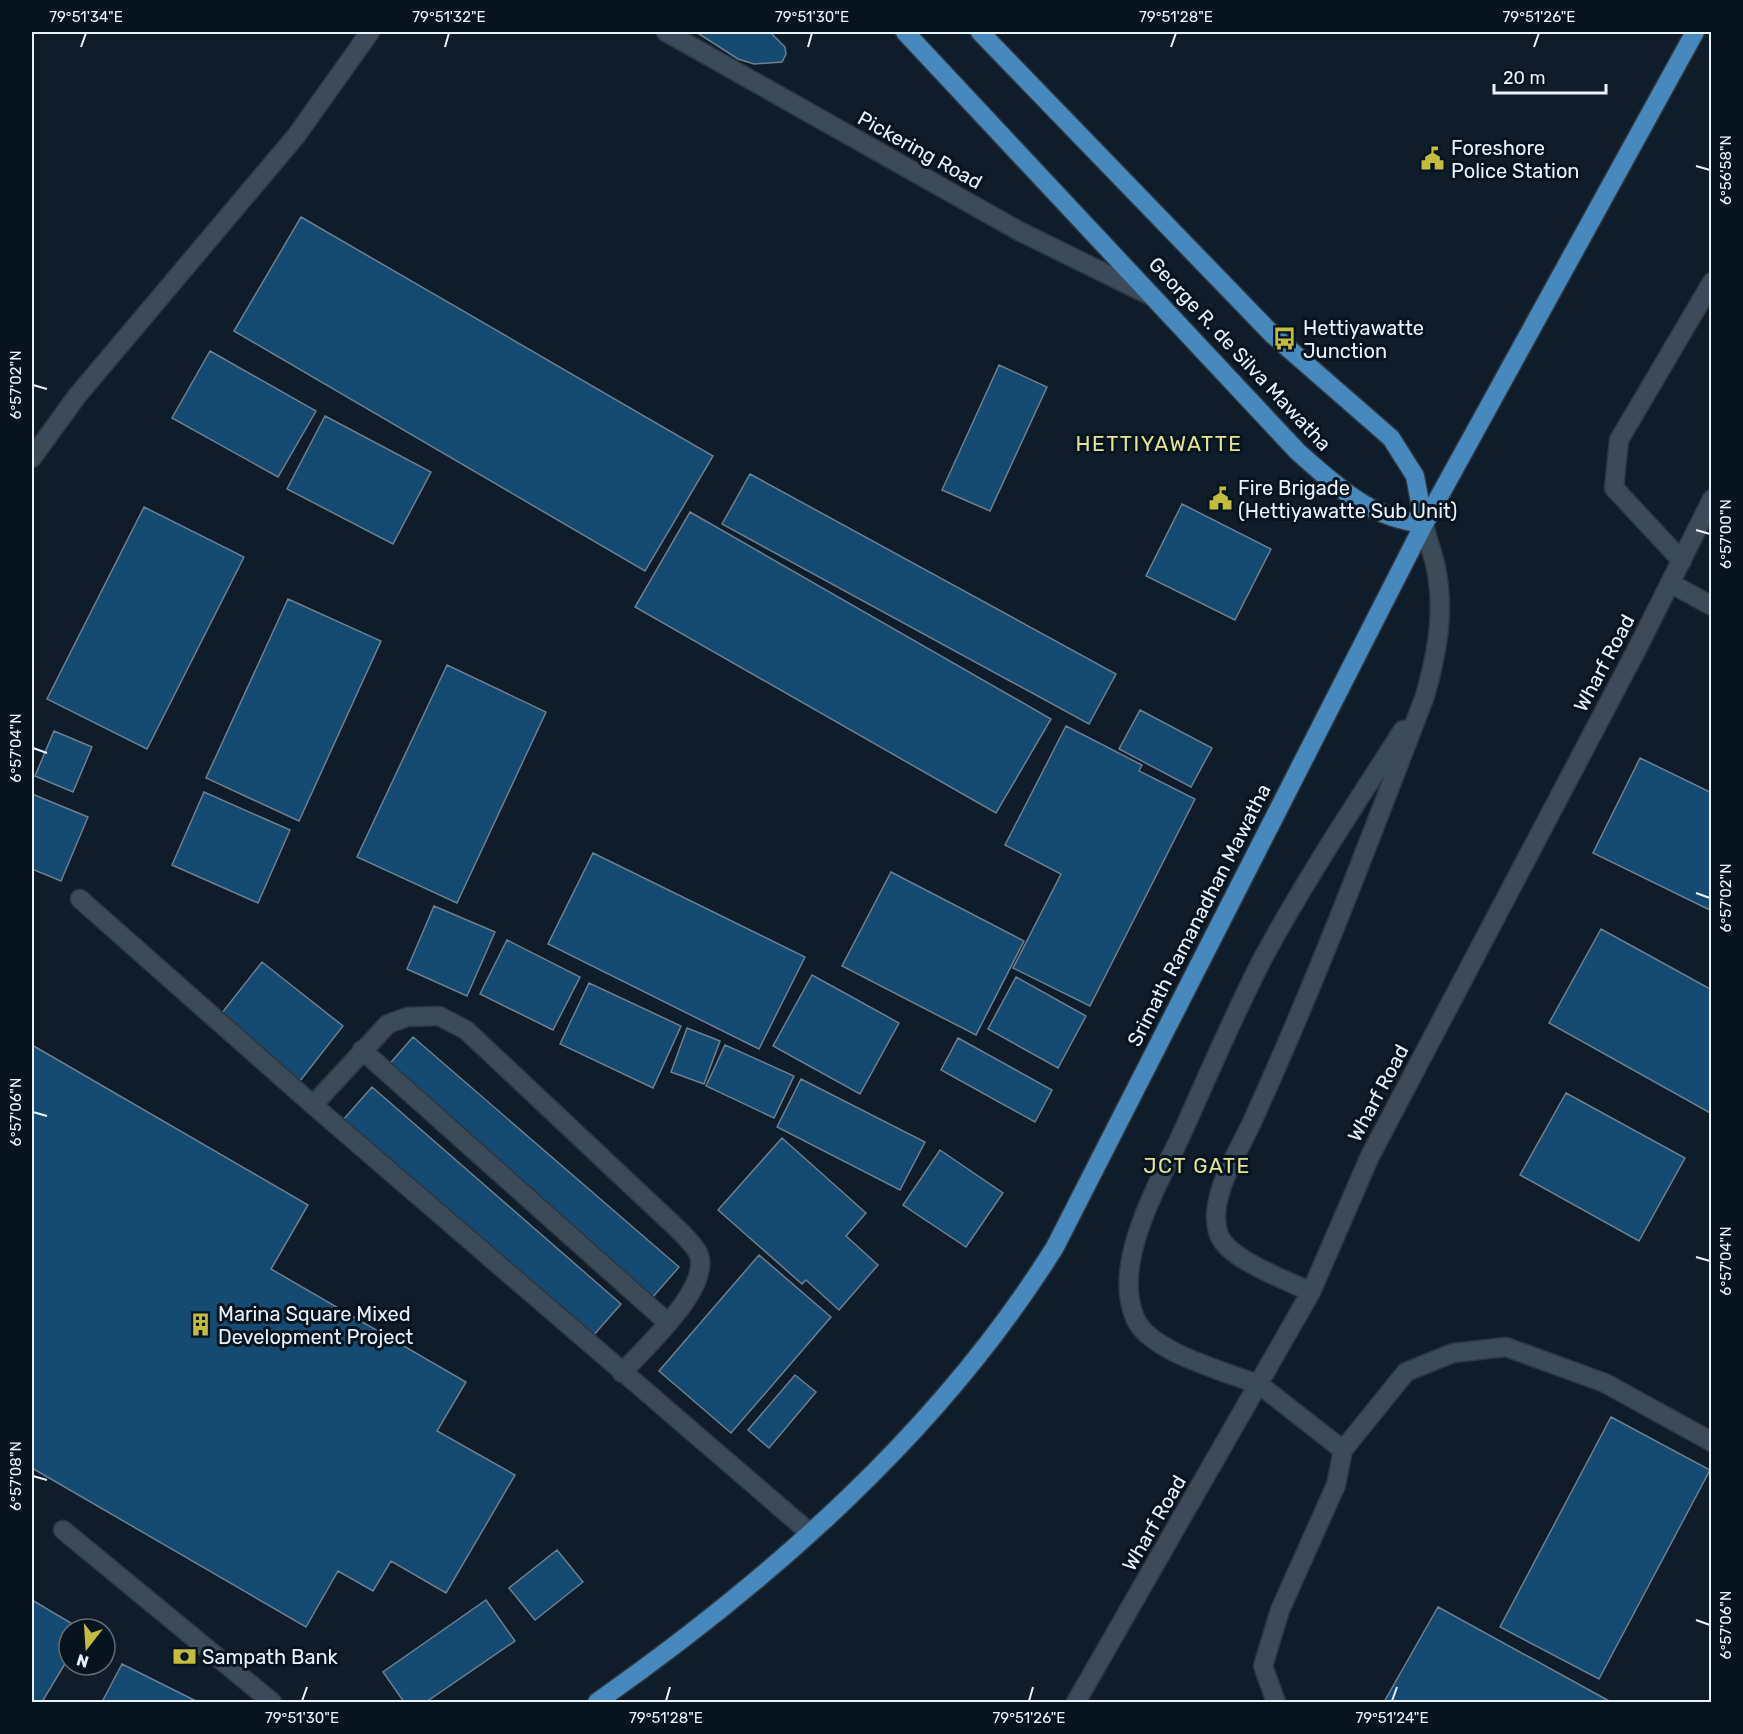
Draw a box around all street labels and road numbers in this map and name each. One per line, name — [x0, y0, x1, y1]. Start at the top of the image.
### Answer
street label: Pickering Road — [854, 106, 986, 194]
street label: George R. de Silva Mawatha — [1144, 252, 1336, 456]
street label: Wharf Road — [1568, 610, 1640, 716]
street label: Srimath Ramanadhan Mawatha — [1122, 780, 1276, 1050]
street label: Wharf Road — [1342, 1040, 1414, 1146]
street label: Wharf Road — [1117, 1471, 1191, 1575]

